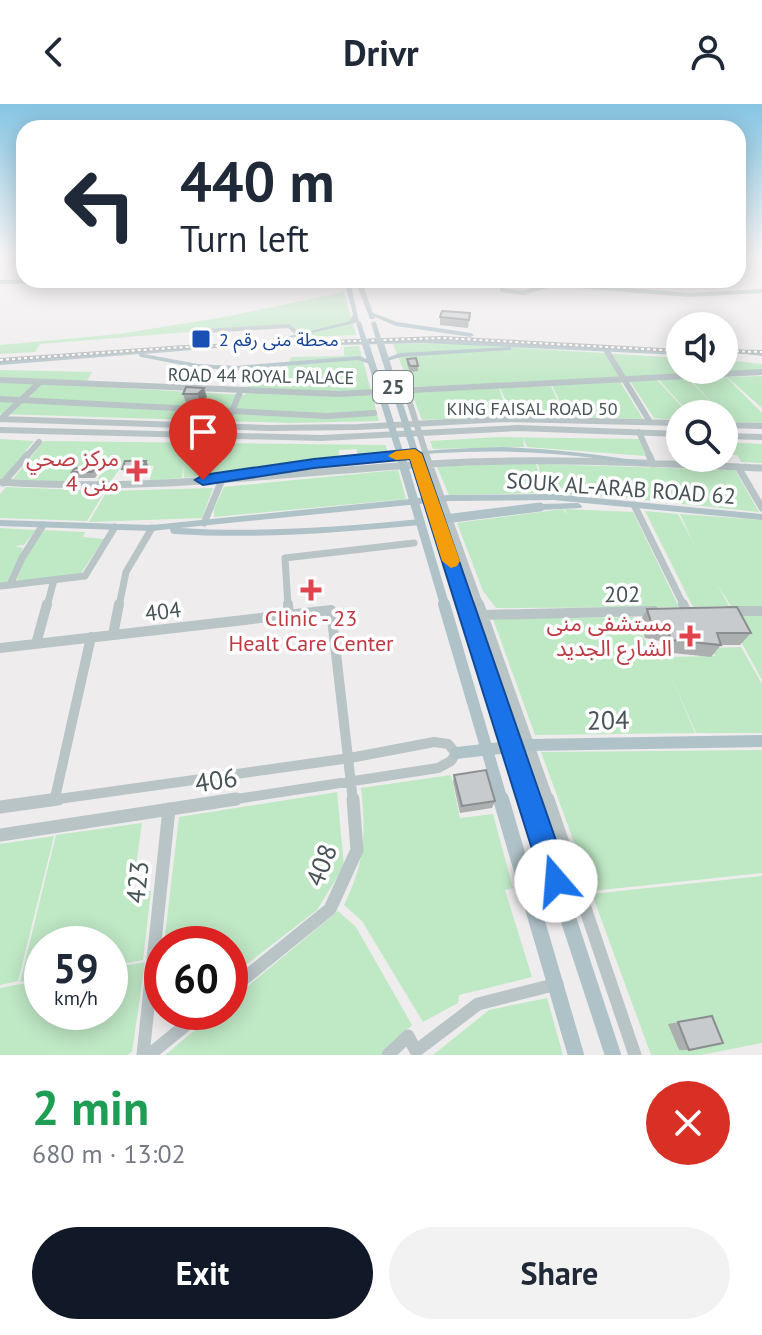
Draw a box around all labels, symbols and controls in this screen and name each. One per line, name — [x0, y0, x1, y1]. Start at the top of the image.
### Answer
text: Drivr — [343, 29, 419, 76]
icon: back — [32, 30, 76, 74]
icon: person — [686, 30, 730, 74]
text: 440 m — [180, 145, 335, 217]
icon: left — [48, 152, 152, 256]
text: Turn left — [180, 215, 309, 262]
map controls — [666, 312, 738, 472]
button: sound — [666, 312, 738, 384]
marker: محطة منى رقم 2 — [190, 328, 212, 350]
place label: محطة منى رقم 2 — [219, 328, 339, 353]
street label: ROAD 44 ROYAL PALACE — [168, 363, 354, 389]
road number: 25 — [373, 371, 413, 403]
street label: KING FAISAL ROAD 50 — [446, 397, 618, 420]
pin — [169, 398, 237, 480]
button: search — [666, 400, 738, 472]
icon: arrive — [181, 410, 225, 454]
place label: مركز صحي منى 4 — [26, 444, 119, 497]
marker: مركز صحي منى 4 — [126, 460, 148, 482]
street label: SOUK AL-ARAB ROAD 62 — [505, 466, 737, 510]
marker: Clinic - 23 Healt Care Center — [300, 579, 322, 601]
street label: 202 — [604, 580, 640, 608]
street label: 404 — [143, 595, 183, 627]
place label: Clinic - 23 Healt Care Center — [228, 604, 394, 657]
place label: مستشفى منى الشارع الجديد — [547, 609, 672, 665]
marker: مستشفى منى الشارع الجديد — [679, 625, 701, 647]
street label: 204 — [586, 703, 630, 737]
street label: 406 — [192, 760, 240, 800]
street label: 408 — [298, 839, 344, 891]
position arrow — [514, 839, 598, 923]
street label: 423 — [118, 859, 156, 905]
speed limit sign: 60 — [144, 926, 248, 1030]
text: 59 — [53, 942, 99, 994]
text: km/h — [54, 985, 98, 1011]
text: 2 min — [32, 1076, 149, 1138]
button: close — [646, 1081, 730, 1165]
text: 680 m · 13:02 — [32, 1137, 186, 1170]
button: Exit — [32, 1227, 373, 1319]
button: Share — [389, 1227, 730, 1319]

